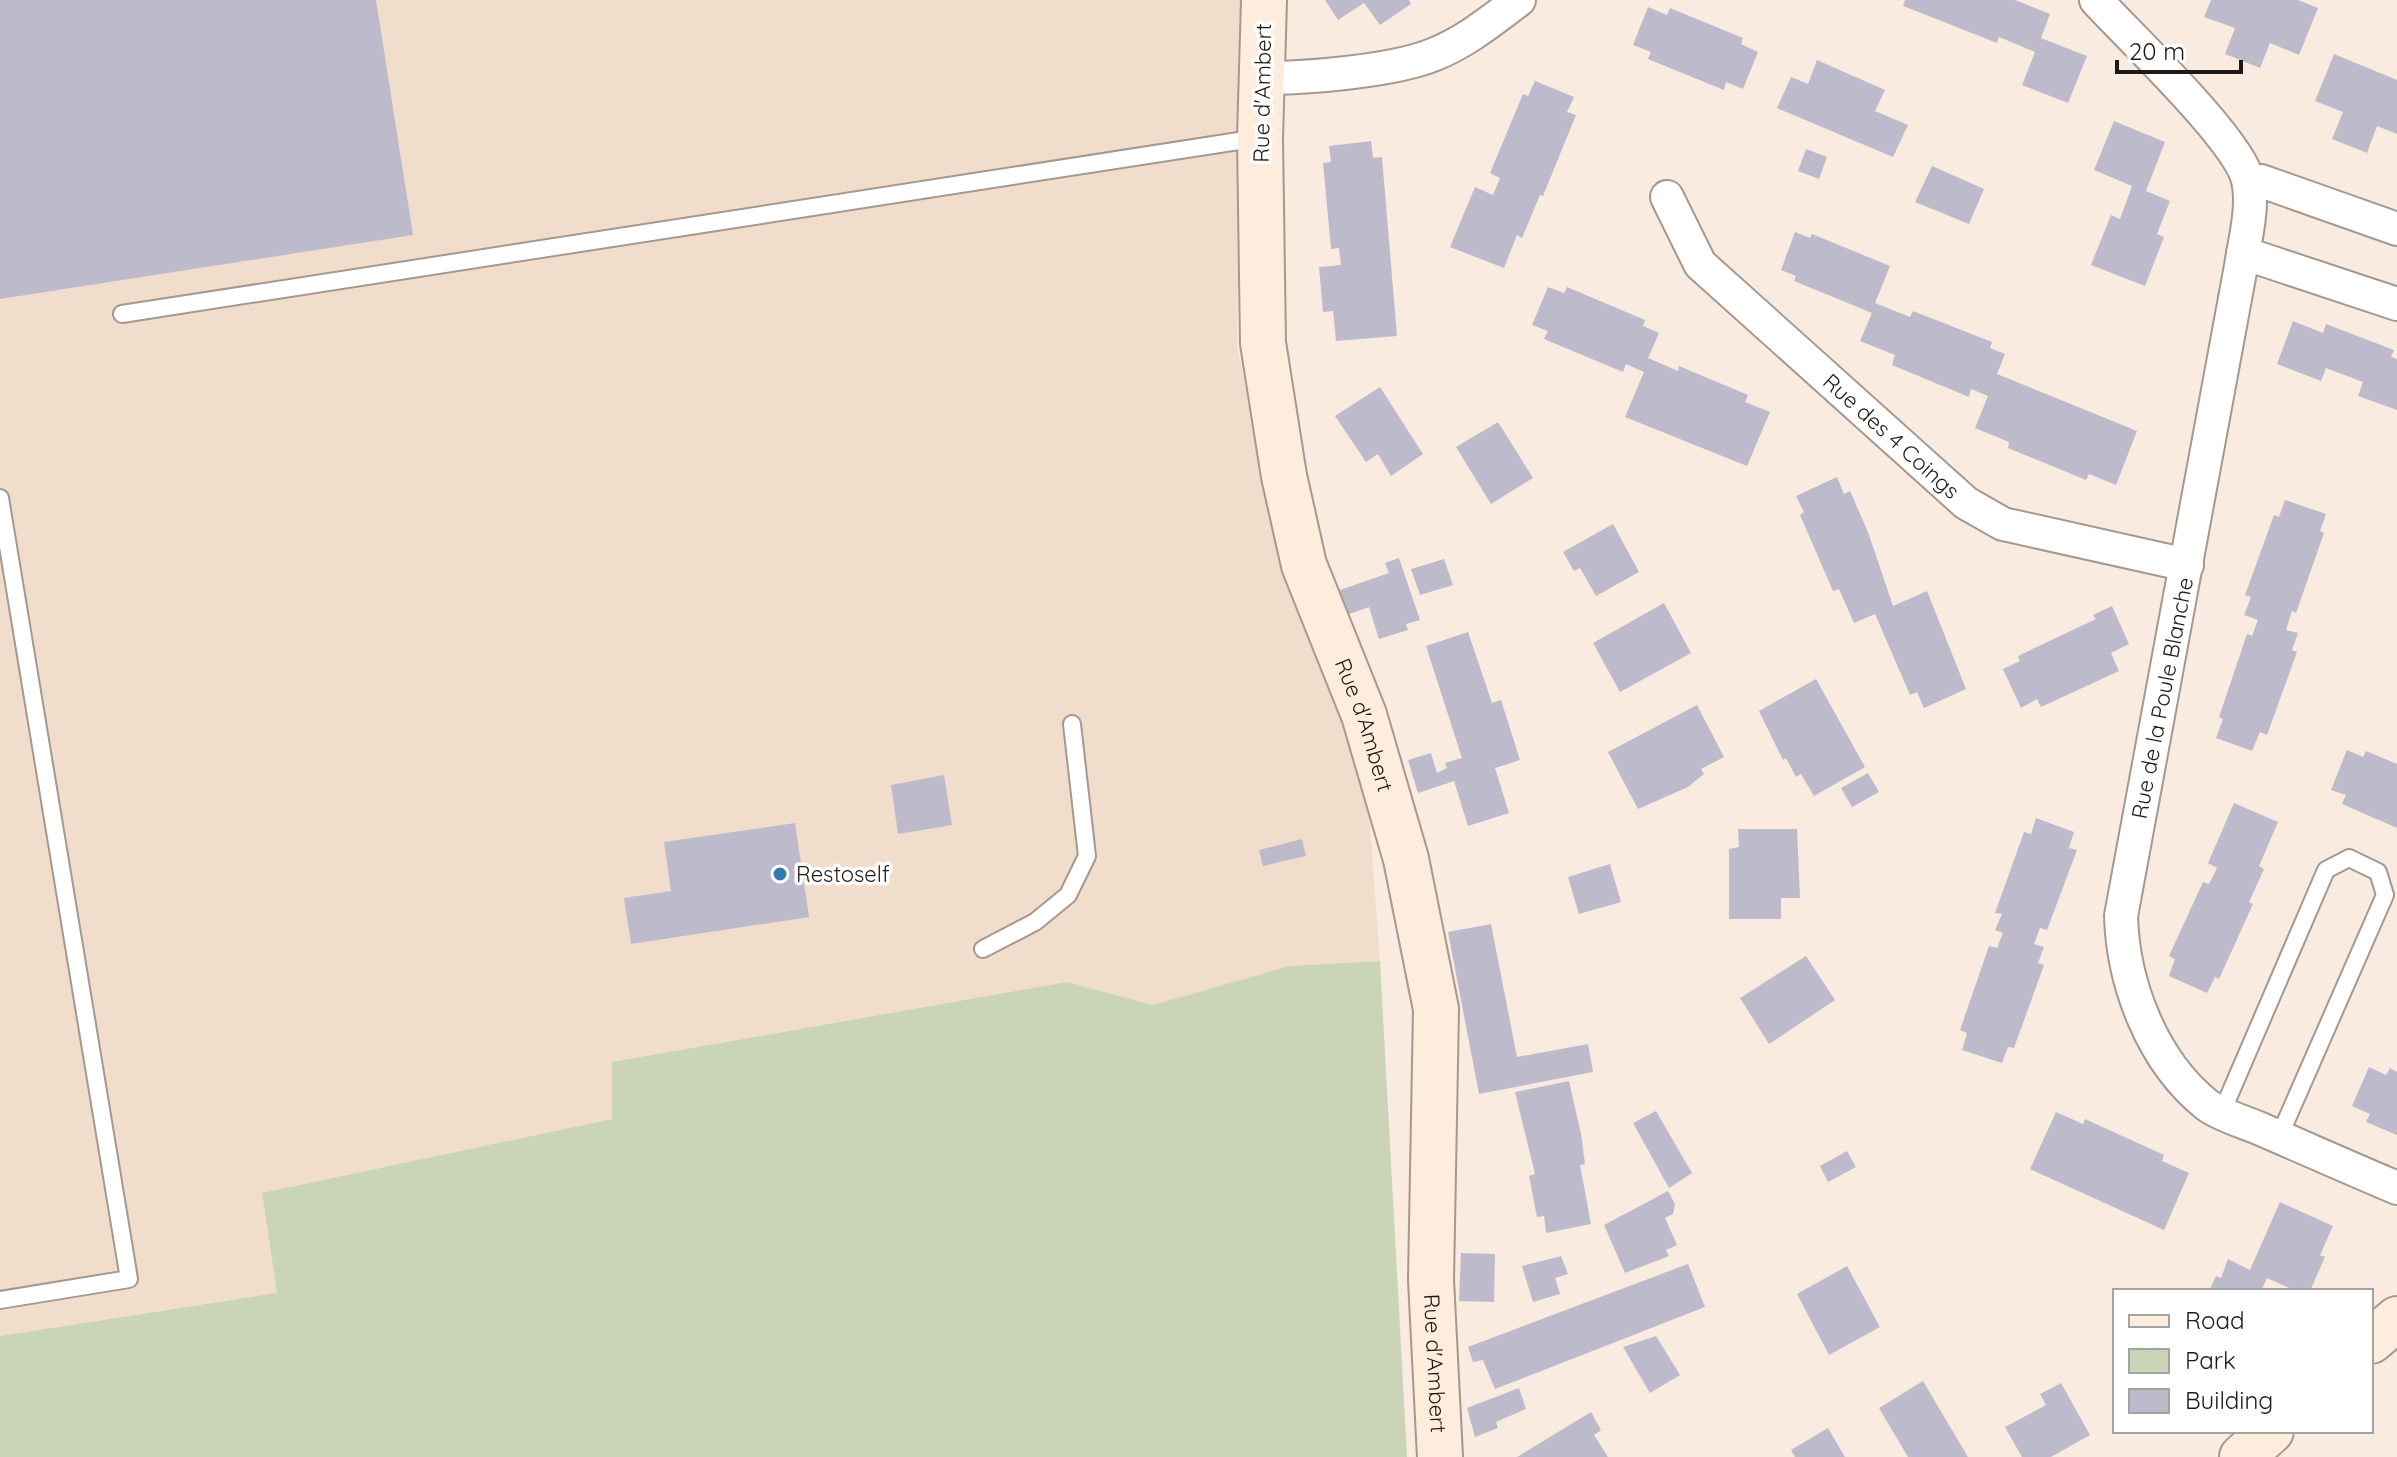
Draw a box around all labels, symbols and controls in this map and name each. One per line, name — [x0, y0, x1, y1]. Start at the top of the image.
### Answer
street label: Rue d'Ambert — [1247, 23, 1277, 163]
scale bar — [2117, 24, 2241, 74]
text: 20 m — [2129, 36, 2185, 66]
street label: Rue des 4 Coings — [1817, 367, 1966, 505]
street label: Rue de la Poule Blanche — [2125, 575, 2199, 821]
street label: Rue d'Ambert — [1329, 654, 1400, 795]
place label: Restoself — [796, 860, 890, 888]
marker: Restoself — [771, 865, 789, 883]
legend — [2113, 1289, 2373, 1433]
street label: Rue d'Ambert — [1418, 1293, 1453, 1434]
text: Road — [2185, 1305, 2245, 1335]
text: Park — [2185, 1345, 2236, 1375]
text: Building — [2185, 1385, 2273, 1415]

